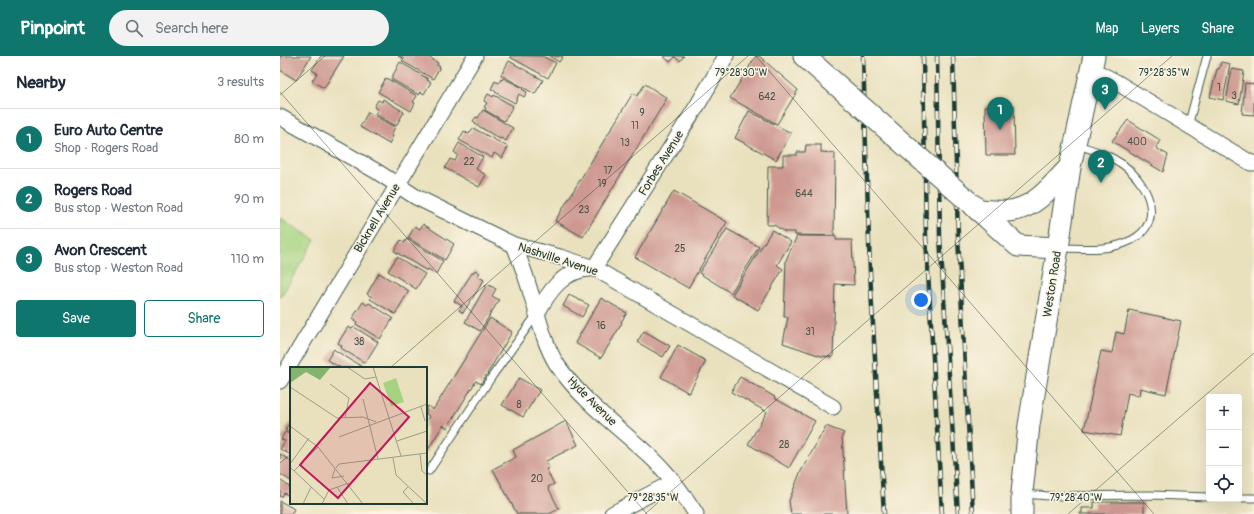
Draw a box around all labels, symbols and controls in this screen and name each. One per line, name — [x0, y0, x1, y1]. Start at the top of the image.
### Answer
search box — [109, 10, 389, 46]
text: Pinpoint — [20, 16, 85, 40]
icon: search — [123, 17, 145, 39]
text: Search here — [155, 19, 228, 38]
text: Map — [1096, 20, 1119, 37]
text: Layers — [1141, 20, 1179, 37]
text: Share — [1201, 20, 1234, 37]
text: 79°28'30"W — [715, 67, 768, 79]
text: 79°28'35"W — [1138, 67, 1190, 79]
text: Nearby — [16, 72, 65, 93]
text: 3 results — [217, 74, 264, 90]
pin: 3 — [1092, 77, 1118, 110]
house number: 1 — [1217, 82, 1221, 94]
house number: 3 — [1231, 90, 1237, 102]
house number: 642 — [758, 91, 776, 103]
pin: 1 — [987, 97, 1013, 130]
house number: 9 — [639, 107, 645, 119]
house number: 11 — [631, 120, 639, 132]
text: Euro Auto Centre — [54, 121, 163, 140]
street label: Forbes Avenue — [635, 128, 687, 199]
text: 1 — [26, 131, 32, 147]
text: 80 m — [234, 131, 264, 147]
house number: 400 — [1127, 136, 1147, 148]
house number: 13 — [620, 137, 630, 149]
text: Shop · Rogers Road — [54, 140, 158, 156]
pin: 2 — [1088, 150, 1114, 183]
house number: 22 — [463, 156, 475, 168]
house number: 17 — [603, 165, 613, 177]
house number: 19 — [597, 178, 607, 190]
text: Rogers Road — [54, 181, 132, 200]
street label: Bicknell Avenue — [351, 181, 404, 256]
house number: 644 — [795, 188, 813, 200]
text: 2 — [25, 191, 33, 207]
text: 90 m — [234, 191, 264, 207]
text: Bus stop · Weston Road — [54, 200, 183, 216]
house number: 23 — [579, 204, 590, 216]
street label: Nashville Avenue — [516, 239, 600, 280]
text: Avon Crescent — [54, 241, 147, 260]
house number: 25 — [674, 243, 686, 255]
street label: Weston Road — [1040, 250, 1065, 318]
text: 3 — [25, 251, 33, 267]
text: 110 m — [231, 251, 264, 267]
text: Bus stop · Weston Road — [54, 260, 183, 276]
your location — [911, 290, 931, 310]
button: Save — [16, 300, 136, 337]
button: Share — [144, 300, 264, 337]
house number: 16 — [596, 320, 606, 332]
house number: 31 — [805, 326, 815, 338]
house number: 38 — [354, 336, 364, 348]
inset map — [290, 367, 427, 504]
street label: Hyde Avenue — [564, 373, 620, 429]
map controls — [1206, 394, 1242, 502]
button: + — [1206, 394, 1242, 430]
house number: 8 — [516, 399, 522, 411]
button: − — [1206, 430, 1242, 466]
house number: 28 — [779, 439, 789, 451]
button: locate — [1206, 466, 1242, 502]
house number: 20 — [531, 473, 543, 485]
text: 79°28'35"W — [627, 492, 679, 504]
text: 79°28'40"W — [1050, 492, 1103, 504]

